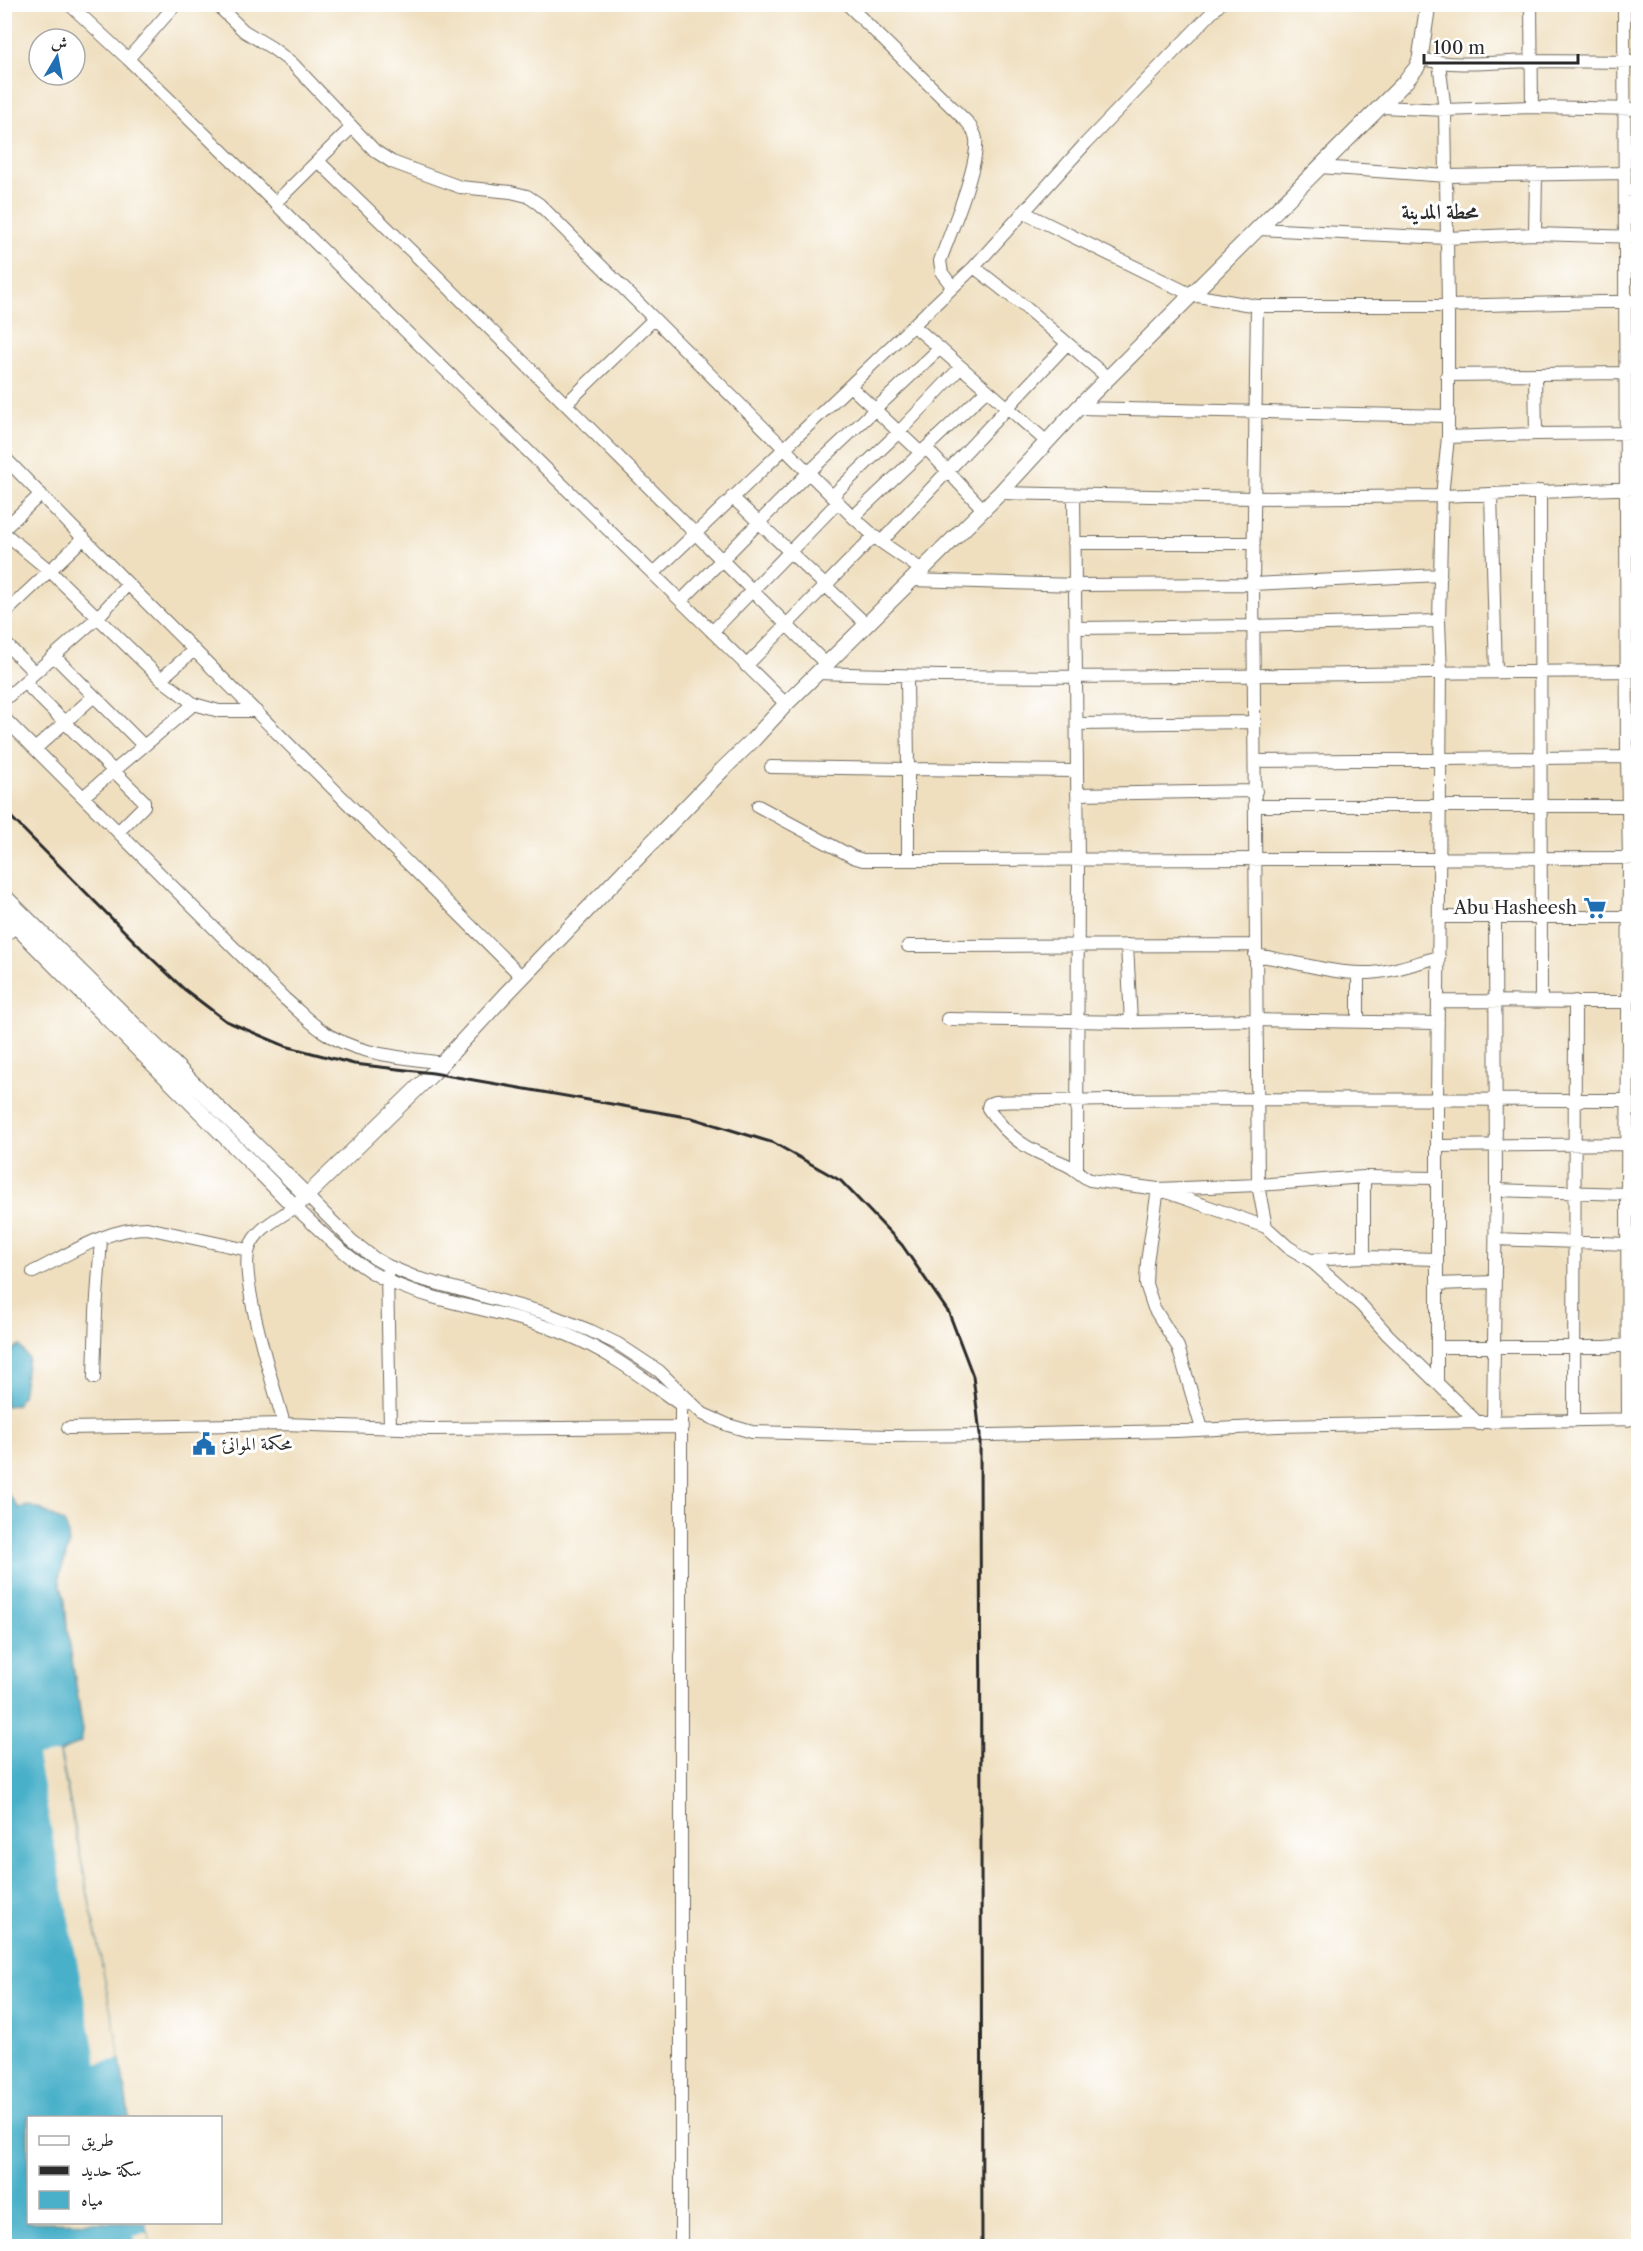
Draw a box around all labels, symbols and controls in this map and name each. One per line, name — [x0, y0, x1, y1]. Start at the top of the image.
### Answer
north arrow — [27, 27, 87, 87]
scale bar — [1424, 27, 1578, 65]
text: ش — [50, 31, 69, 53]
text: 100 m — [1433, 37, 1485, 59]
district label: محطة المدينة — [1401, 199, 1480, 225]
supermarket icon: Abu Hasheesh — [1582, 895, 1608, 921]
place label: Abu Hasheesh — [1453, 897, 1577, 919]
public building icon: محكمة الموانئ — [191, 1431, 217, 1457]
place label: محكمة الموانئ — [222, 1433, 292, 1455]
legend — [27, 2116, 222, 2224]
text: طريق — [81, 2129, 114, 2152]
text: سكة حديد — [81, 2159, 142, 2181]
text: مياه — [81, 2189, 103, 2211]

